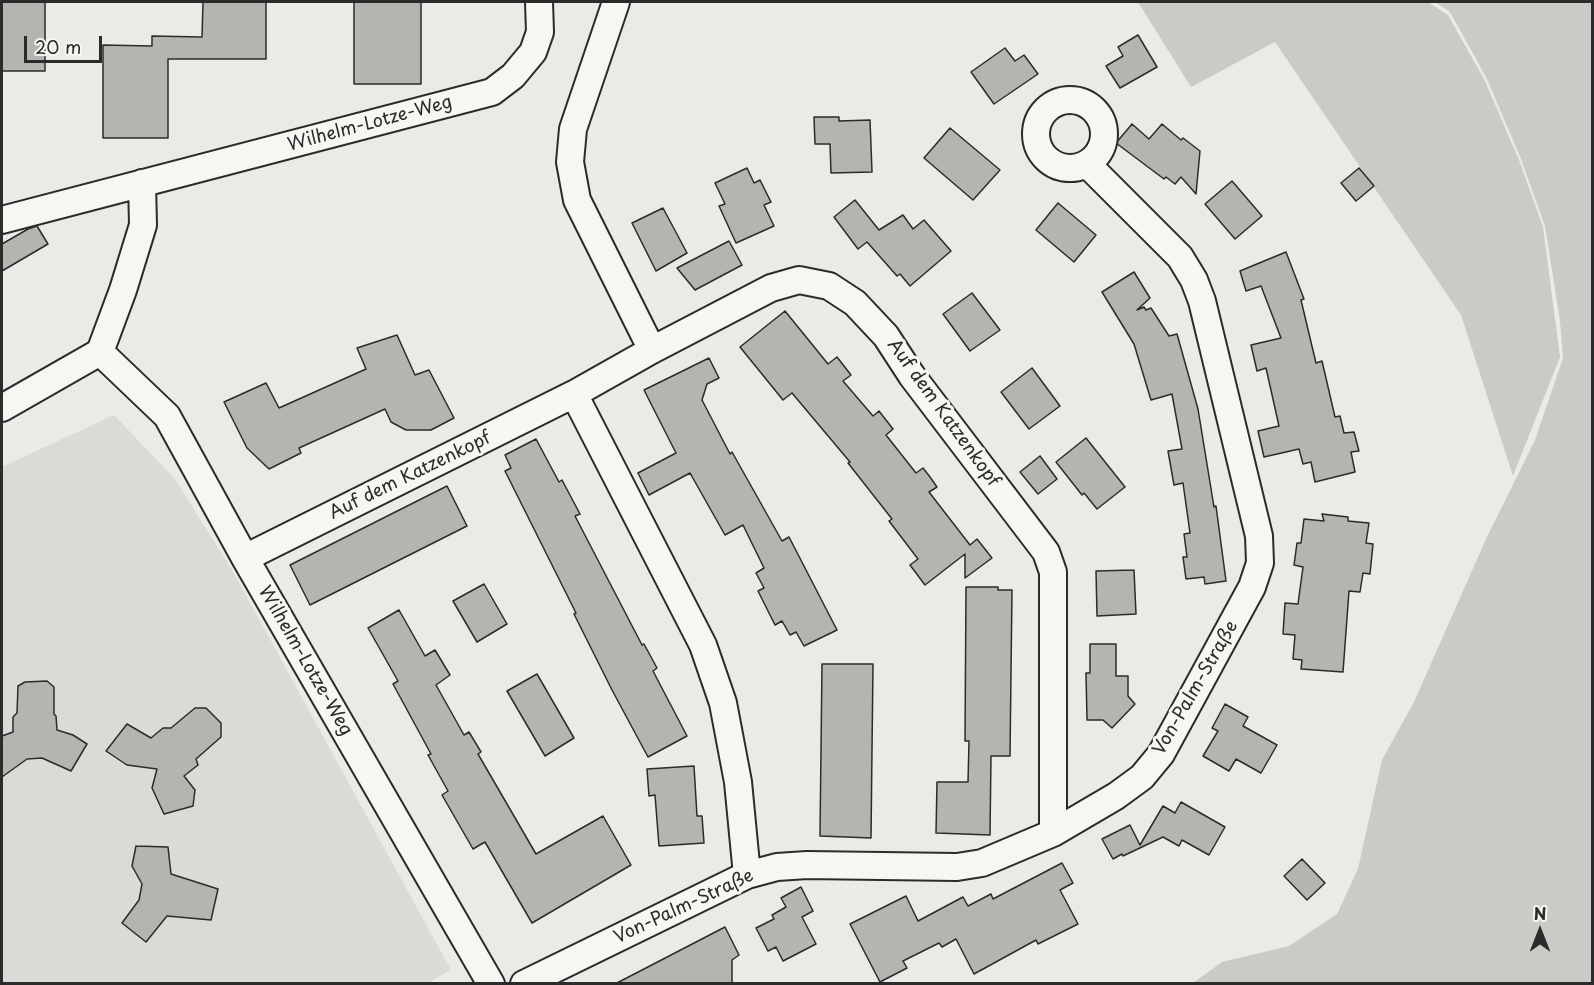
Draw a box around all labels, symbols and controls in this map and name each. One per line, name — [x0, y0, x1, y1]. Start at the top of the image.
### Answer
scale bar — [27, 24, 105, 62]
text: 20 m — [35, 33, 81, 60]
street label: Wilhelm-Lotze-Weg — [285, 92, 455, 156]
street label: Auf dem Katzenkopf — [882, 335, 1004, 491]
street label: Auf dem Katzenkopf — [326, 428, 494, 524]
street label: Wilhelm-Lotze-Weg — [253, 582, 357, 740]
street label: Von-Palm-Straße — [1149, 617, 1243, 759]
street label: Von-Palm-Straße — [611, 865, 757, 949]
north arrow — [1510, 901, 1570, 961]
text: N — [1534, 901, 1546, 925]

